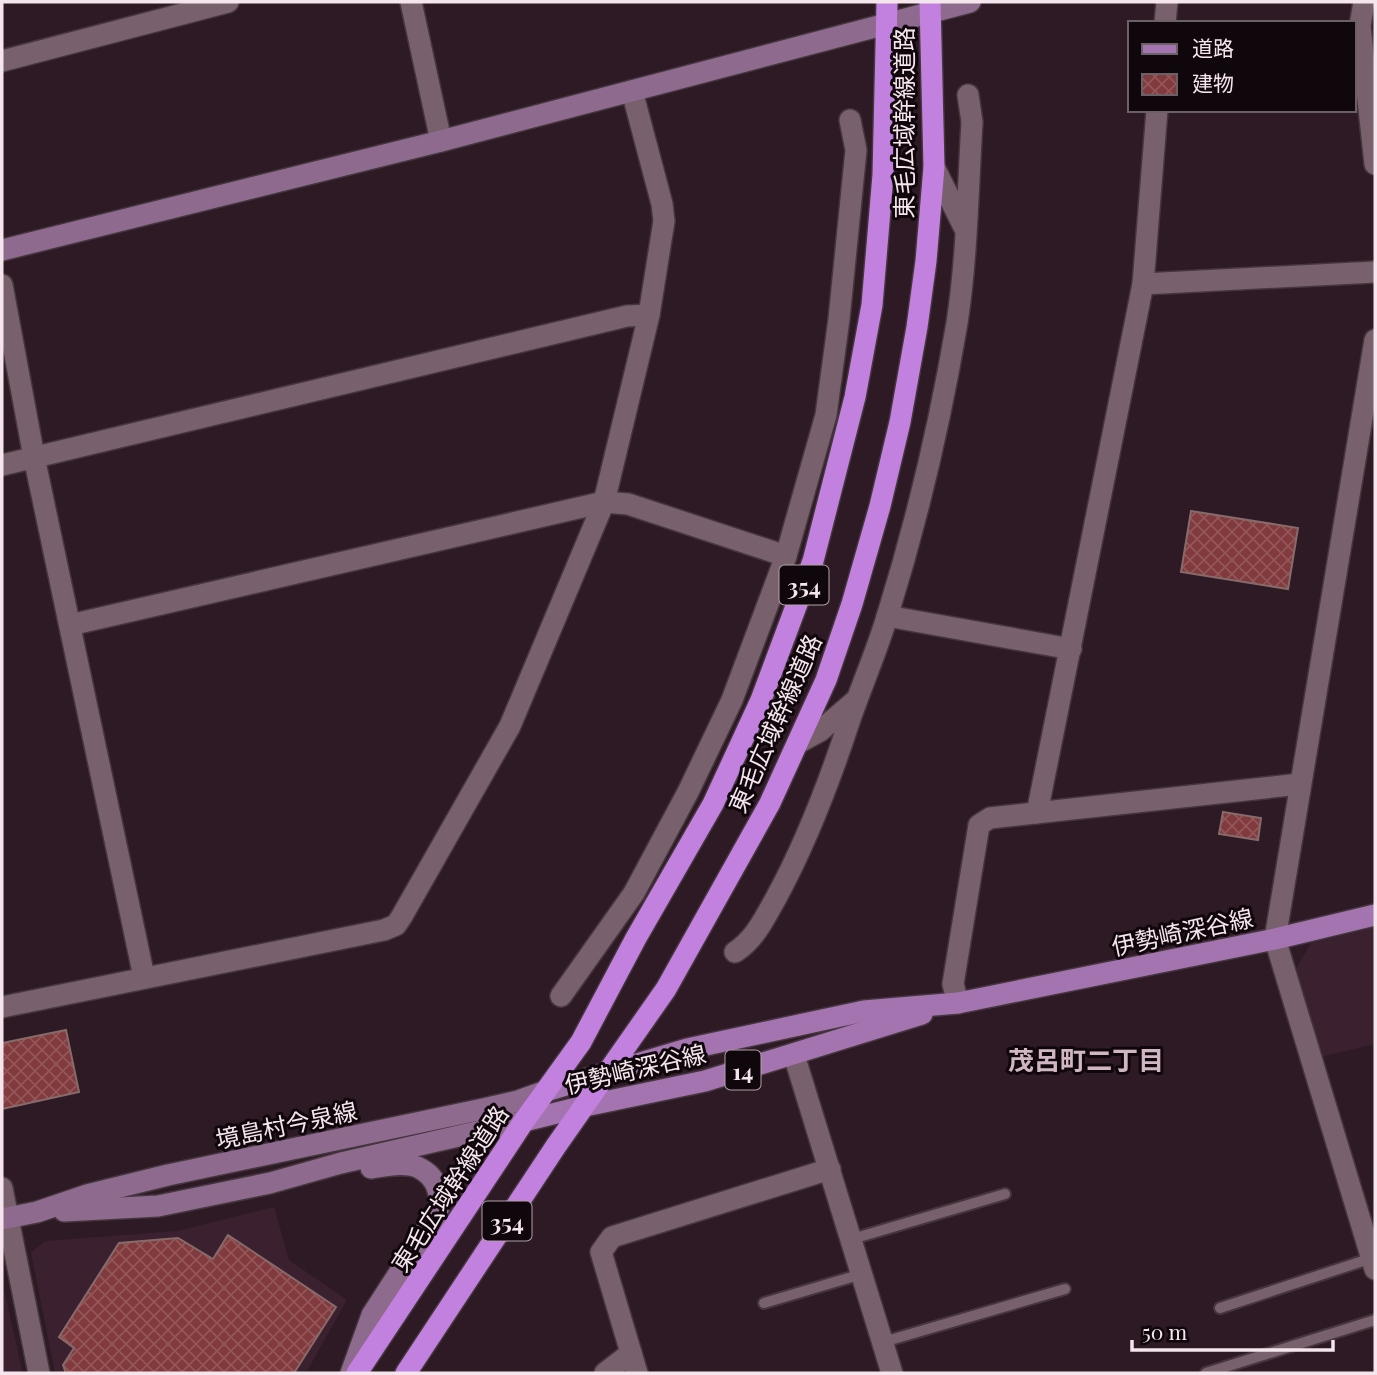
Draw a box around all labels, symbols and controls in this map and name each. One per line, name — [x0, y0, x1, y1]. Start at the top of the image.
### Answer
legend — [1128, 21, 1356, 112]
street label: 東毛広域幹線道路 — [887, 27, 919, 219]
text: 道路 — [1192, 33, 1234, 61]
text: 建物 — [1192, 68, 1234, 96]
road number: 354 — [780, 566, 828, 604]
street label: 東毛広域幹線道路 — [720, 629, 828, 817]
street label: 伊勢崎深谷線 — [1108, 900, 1256, 962]
street label: 伊勢崎深谷線 — [561, 1036, 709, 1100]
district label: 茂呂町二丁目 — [1008, 1042, 1164, 1077]
road number: 14 — [726, 1050, 760, 1090]
street label: 境島村今泉線 — [212, 1093, 360, 1155]
street label: 東毛広域幹線道路 — [383, 1099, 515, 1277]
road number: 354 — [482, 1202, 532, 1240]
scale bar — [1132, 1308, 1333, 1352]
text: 50 m — [1142, 1317, 1188, 1345]

